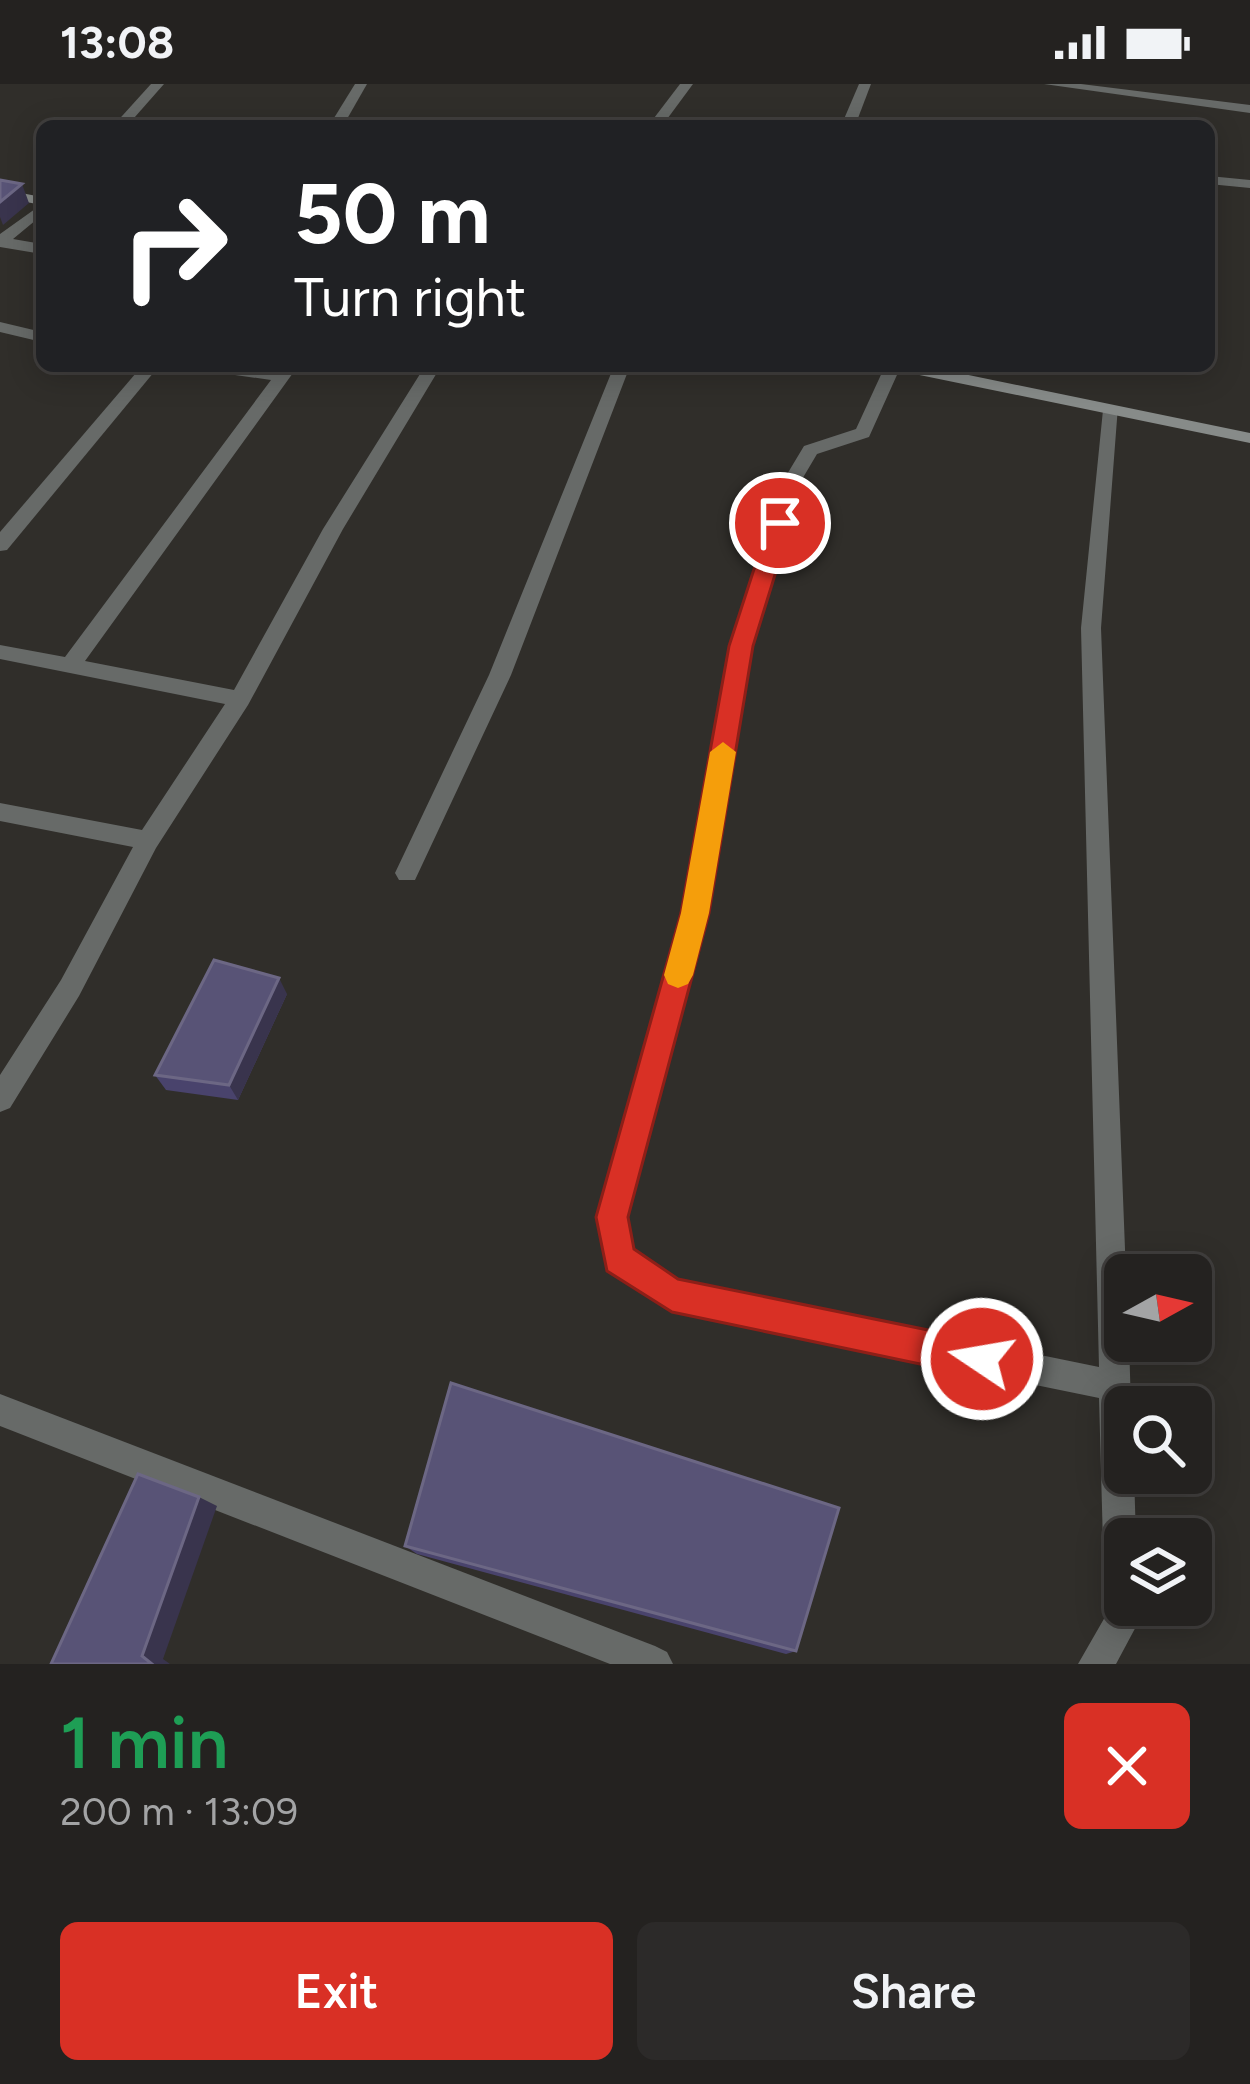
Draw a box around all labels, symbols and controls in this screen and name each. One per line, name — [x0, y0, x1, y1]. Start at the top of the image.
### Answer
text: 13:08 — [60, 15, 174, 69]
text: 50 m — [294, 163, 490, 264]
icon: right — [96, 168, 252, 324]
text: Turn right — [294, 265, 526, 330]
pin — [729, 472, 831, 574]
icon: arrive — [747, 490, 813, 556]
north arrow — [1104, 1254, 1212, 1362]
map controls — [1104, 1254, 1212, 1626]
position arrow — [919, 1296, 1045, 1422]
button: search — [1104, 1386, 1212, 1494]
button: layers — [1104, 1518, 1212, 1626]
text: 1 min — [60, 1700, 228, 1786]
button: close — [1064, 1703, 1190, 1829]
text: 200 m · 13:09 — [60, 1788, 298, 1835]
button: Exit — [60, 1922, 613, 2060]
button: Share — [637, 1922, 1190, 2060]

